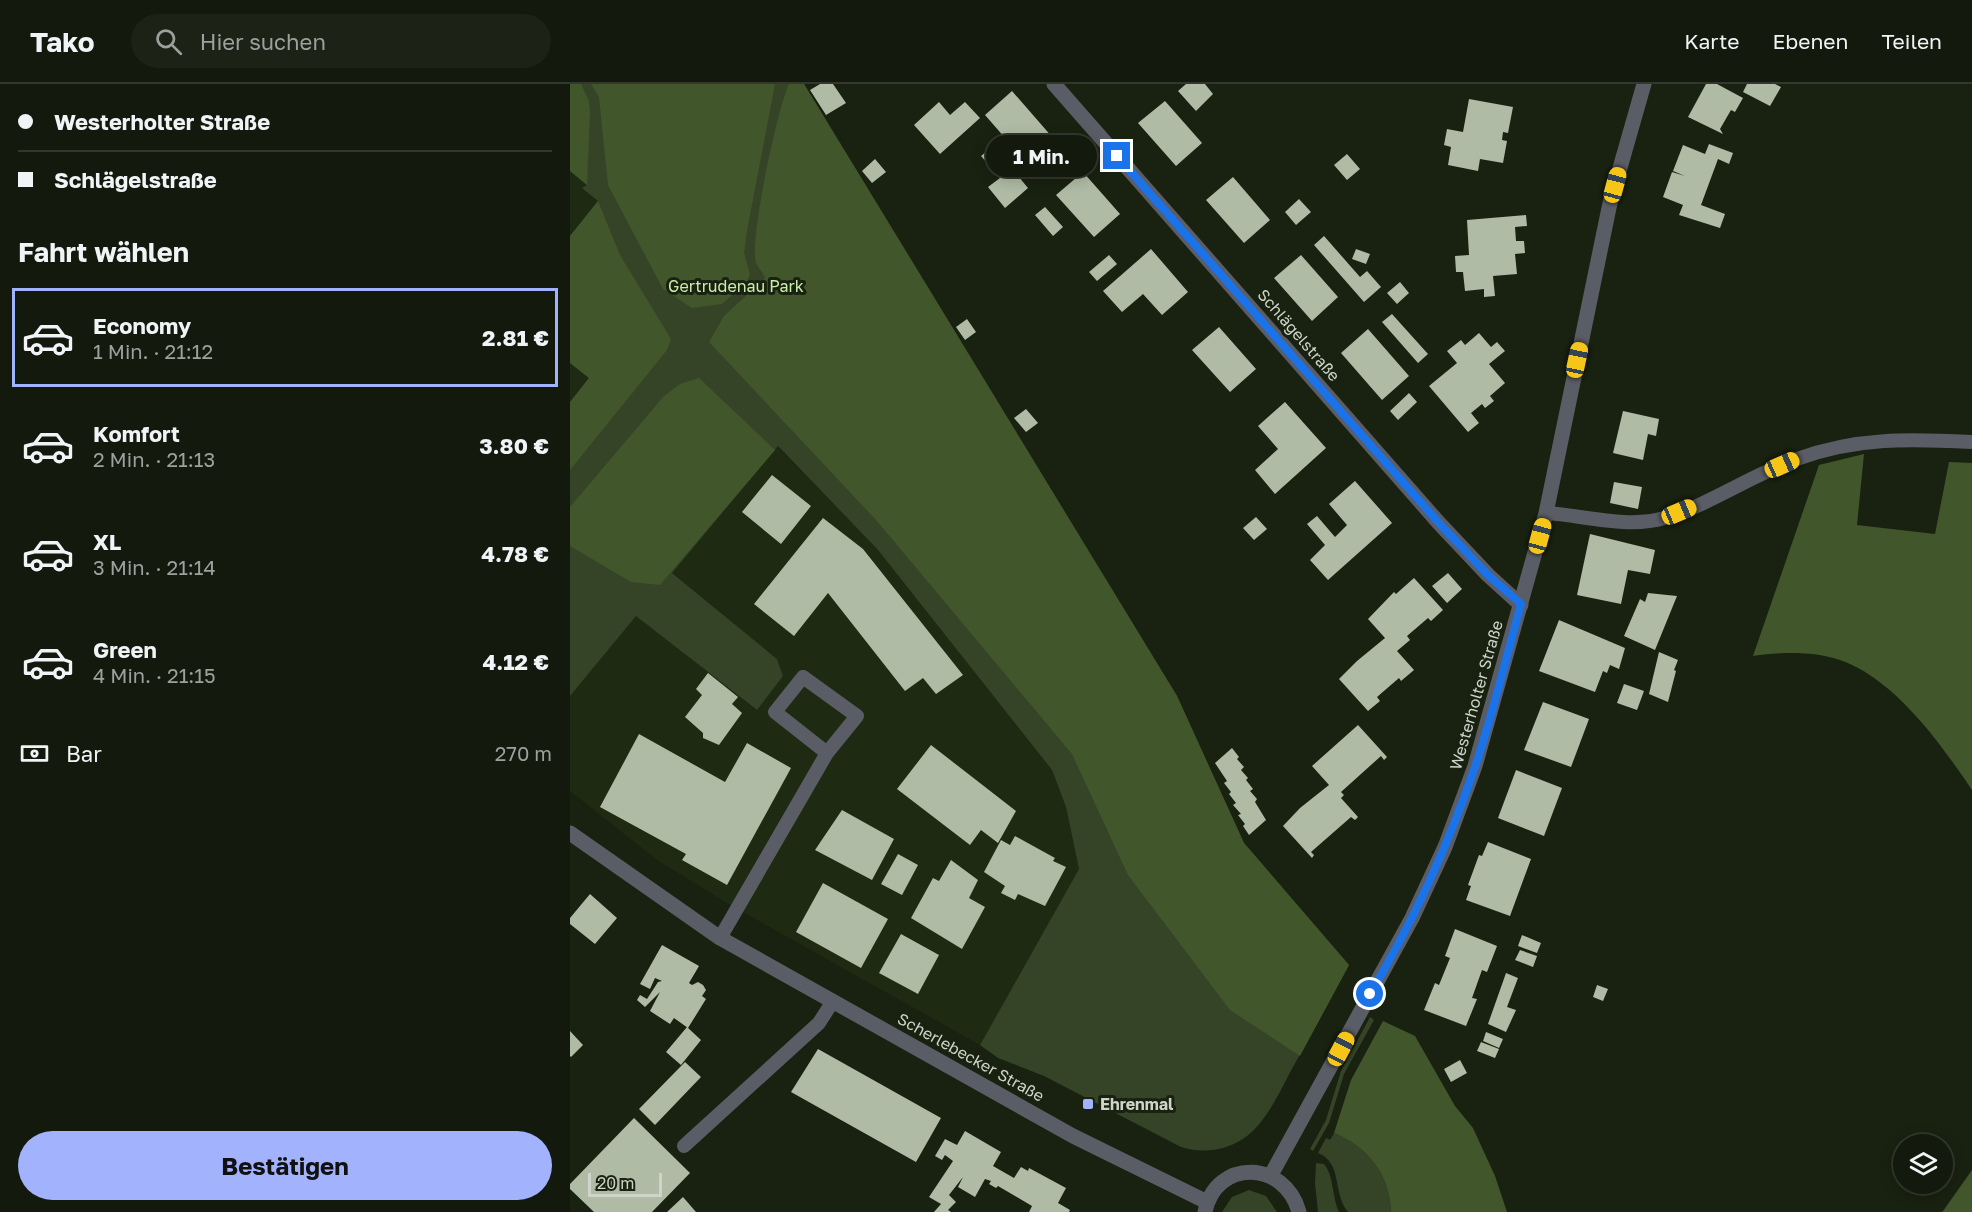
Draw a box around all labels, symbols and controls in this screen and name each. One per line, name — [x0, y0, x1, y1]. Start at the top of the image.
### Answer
search box — [131, 14, 551, 68]
text: Tako — [30, 25, 95, 58]
icon: search — [152, 25, 185, 58]
text: Hier suchen — [200, 28, 326, 55]
text: Karte — [1684, 28, 1740, 54]
text: Ebenen — [1773, 28, 1848, 54]
text: Teilen — [1881, 28, 1942, 54]
text: Westerholter Straße — [54, 108, 270, 135]
callout: 1 Min. — [985, 135, 1096, 177]
route end — [1103, 142, 1130, 169]
text: 1 Min. — [1013, 144, 1070, 168]
car — [1602, 165, 1628, 205]
text: Schlägelstraße — [54, 166, 217, 193]
text: Fahrt wählen — [18, 236, 189, 268]
park label: Gertrudenau Park — [668, 276, 804, 296]
street label: Schlägelstraße — [1253, 285, 1345, 385]
icon: car — [21, 311, 75, 365]
text: Economy — [93, 312, 191, 339]
text: 2.81 € — [482, 324, 549, 351]
text: 1 Min. · 21:12 — [93, 339, 213, 363]
car — [1564, 341, 1590, 379]
icon: car — [21, 419, 75, 473]
text: Komfort — [93, 420, 180, 447]
text: 3.80 € — [479, 432, 549, 459]
text: 2 Min. · 21:13 — [93, 447, 215, 471]
car — [1762, 449, 1802, 481]
car — [1659, 497, 1699, 527]
car — [1527, 516, 1553, 556]
icon: car — [21, 527, 75, 581]
text: XL — [93, 528, 121, 555]
text: 4.78 € — [481, 540, 549, 567]
text: 3 Min. · 21:14 — [93, 555, 216, 579]
street label: Westerholter Straße — [1445, 618, 1507, 772]
icon: car — [21, 635, 75, 689]
text: Green — [93, 636, 157, 663]
text: 4.12 € — [482, 648, 549, 675]
text: 4 Min. · 21:15 — [93, 663, 216, 687]
icon: cash — [18, 737, 51, 770]
text: Bar — [66, 740, 102, 767]
text: 270 m — [495, 741, 552, 765]
route start — [1356, 980, 1383, 1007]
street label: Scherlebecker Straße — [894, 1008, 1048, 1106]
car — [1325, 1029, 1357, 1069]
place label: Ehrenmal — [1100, 1094, 1174, 1114]
marker: Ehrenmal — [1081, 1097, 1095, 1111]
button: Bestätigen — [18, 1131, 552, 1200]
map controls — [1893, 1134, 1953, 1194]
button: layers — [1893, 1134, 1953, 1194]
scale bar — [588, 1170, 662, 1198]
text: 20 m — [597, 1173, 634, 1193]

